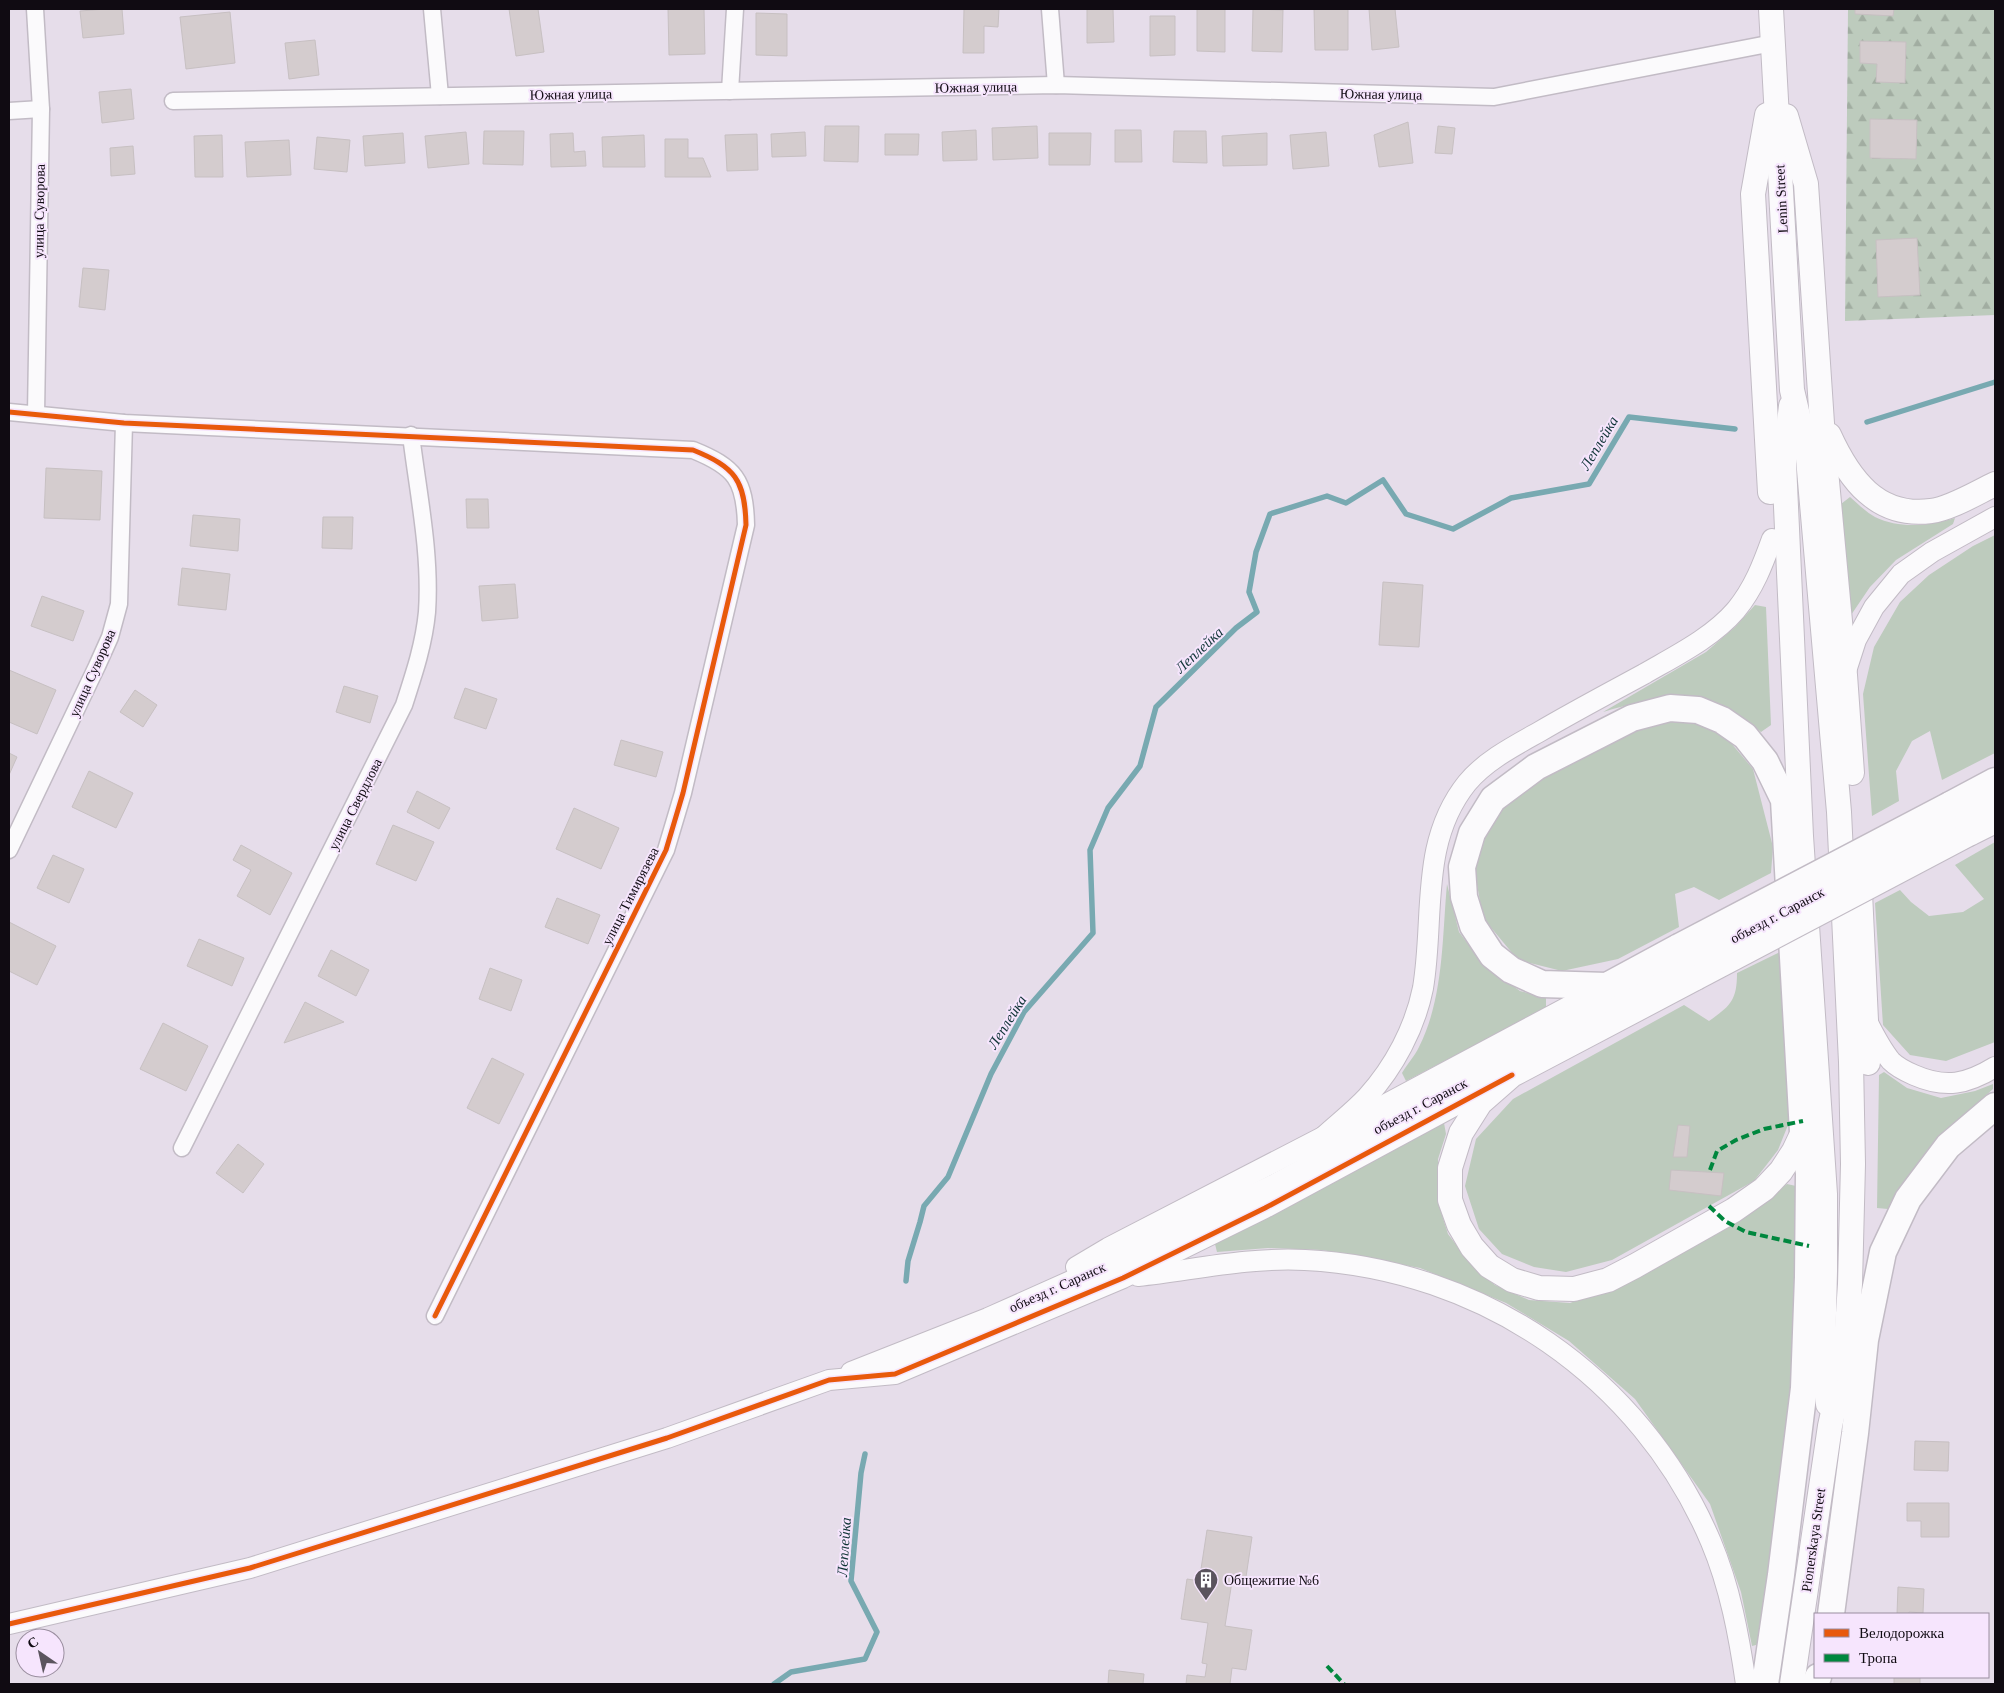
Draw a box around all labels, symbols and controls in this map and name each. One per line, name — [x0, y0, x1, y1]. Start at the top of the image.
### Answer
street label: Южная улица — [935, 79, 1018, 96]
street label: Южная улица — [530, 86, 613, 103]
street label: Южная улица — [1340, 86, 1423, 103]
street label: улица Суворова — [31, 163, 48, 258]
street label: Lenin Street — [1772, 164, 1791, 234]
water label: Леплейка — [1576, 413, 1621, 473]
water label: Леплейка — [1171, 624, 1226, 677]
street label: улица Суворова — [66, 626, 119, 719]
street label: улица Свердлова — [326, 755, 385, 853]
street label: улица Тимирязева — [599, 844, 662, 948]
street label: объезд г. Саранск — [1728, 884, 1827, 946]
water label: Леплейка — [984, 993, 1030, 1052]
street label: объезд г. Саранск — [1371, 1075, 1470, 1137]
street label: объезд г. Саранск — [1007, 1259, 1108, 1315]
street label: Pionerskaya Street — [1799, 1487, 1828, 1593]
water label: Леплейка — [834, 1517, 854, 1578]
building icon: Общежитие №6 — [1193, 1567, 1219, 1601]
place label: Общежитие №6 — [1224, 1573, 1319, 1588]
legend — [1814, 1613, 1989, 1678]
text: Велодорожка — [1859, 1625, 1944, 1641]
north arrow — [15, 1628, 65, 1678]
text: С — [25, 1634, 41, 1652]
text: Тропа — [1859, 1650, 1898, 1666]

